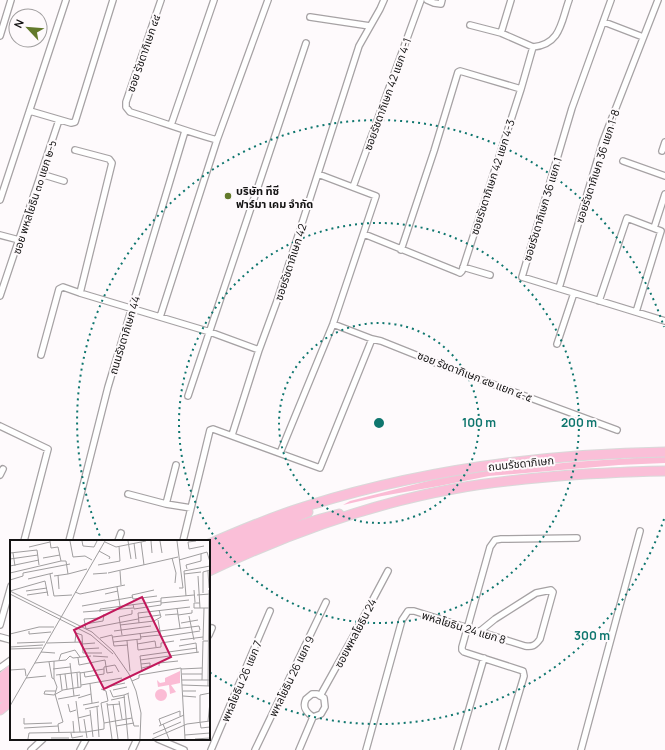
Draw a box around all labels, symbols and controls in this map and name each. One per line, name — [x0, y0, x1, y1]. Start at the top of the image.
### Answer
north arrow — [8, 8, 48, 48]
street label: ซอย รัชดาภิเษก ๔๔ — [123, 12, 163, 94]
text: N — [10, 16, 27, 30]
street label: ซอยรัชดาภิเษก 42 แยก 4-1 — [360, 36, 414, 152]
street label: ซอยรัชดาภิเษก 36 แยก 1-8 — [571, 107, 623, 225]
street label: ซอยรัชดาภิเษก 42 แยก 4-3 — [466, 117, 518, 237]
street label: ซอย พหลโยธิน ๓๐ แยก ๒-๖ — [8, 138, 60, 256]
street label: ซอยรัชดาภิเษก 36 แยก 1 — [519, 155, 565, 263]
place label: บริษัท ทีซี ฟาร์มา เคม จำกัด — [236, 183, 313, 211]
marker: บริษัท ทีซี ฟาร์มา เคม จำกัด — [223, 191, 233, 201]
street label: ซอยรัชดาภิเษก 42 — [271, 222, 309, 302]
street label: ถนนรัชดาภิเษก 44 — [105, 294, 143, 376]
street label: ซอย รัชดาภิเษก ๔๒ แยก ๔-๕ — [415, 347, 535, 405]
text: 100 m — [462, 414, 496, 431]
text: 200 m — [561, 414, 597, 431]
centre of rings — [372, 416, 386, 430]
street label: ถนนรัชดาภิเษก — [487, 452, 555, 474]
inset map — [10, 540, 210, 740]
street label: ซอยพหลโยธิน 24 — [330, 596, 380, 670]
street label: พหลโยธิน 24 แยก 8 — [420, 607, 508, 647]
text: 300 m — [574, 627, 610, 644]
street label: พหลโยธิน 26 แยก 9 — [265, 633, 317, 719]
street label: พหลโยธิน 26 แยก 7 — [217, 638, 265, 724]

